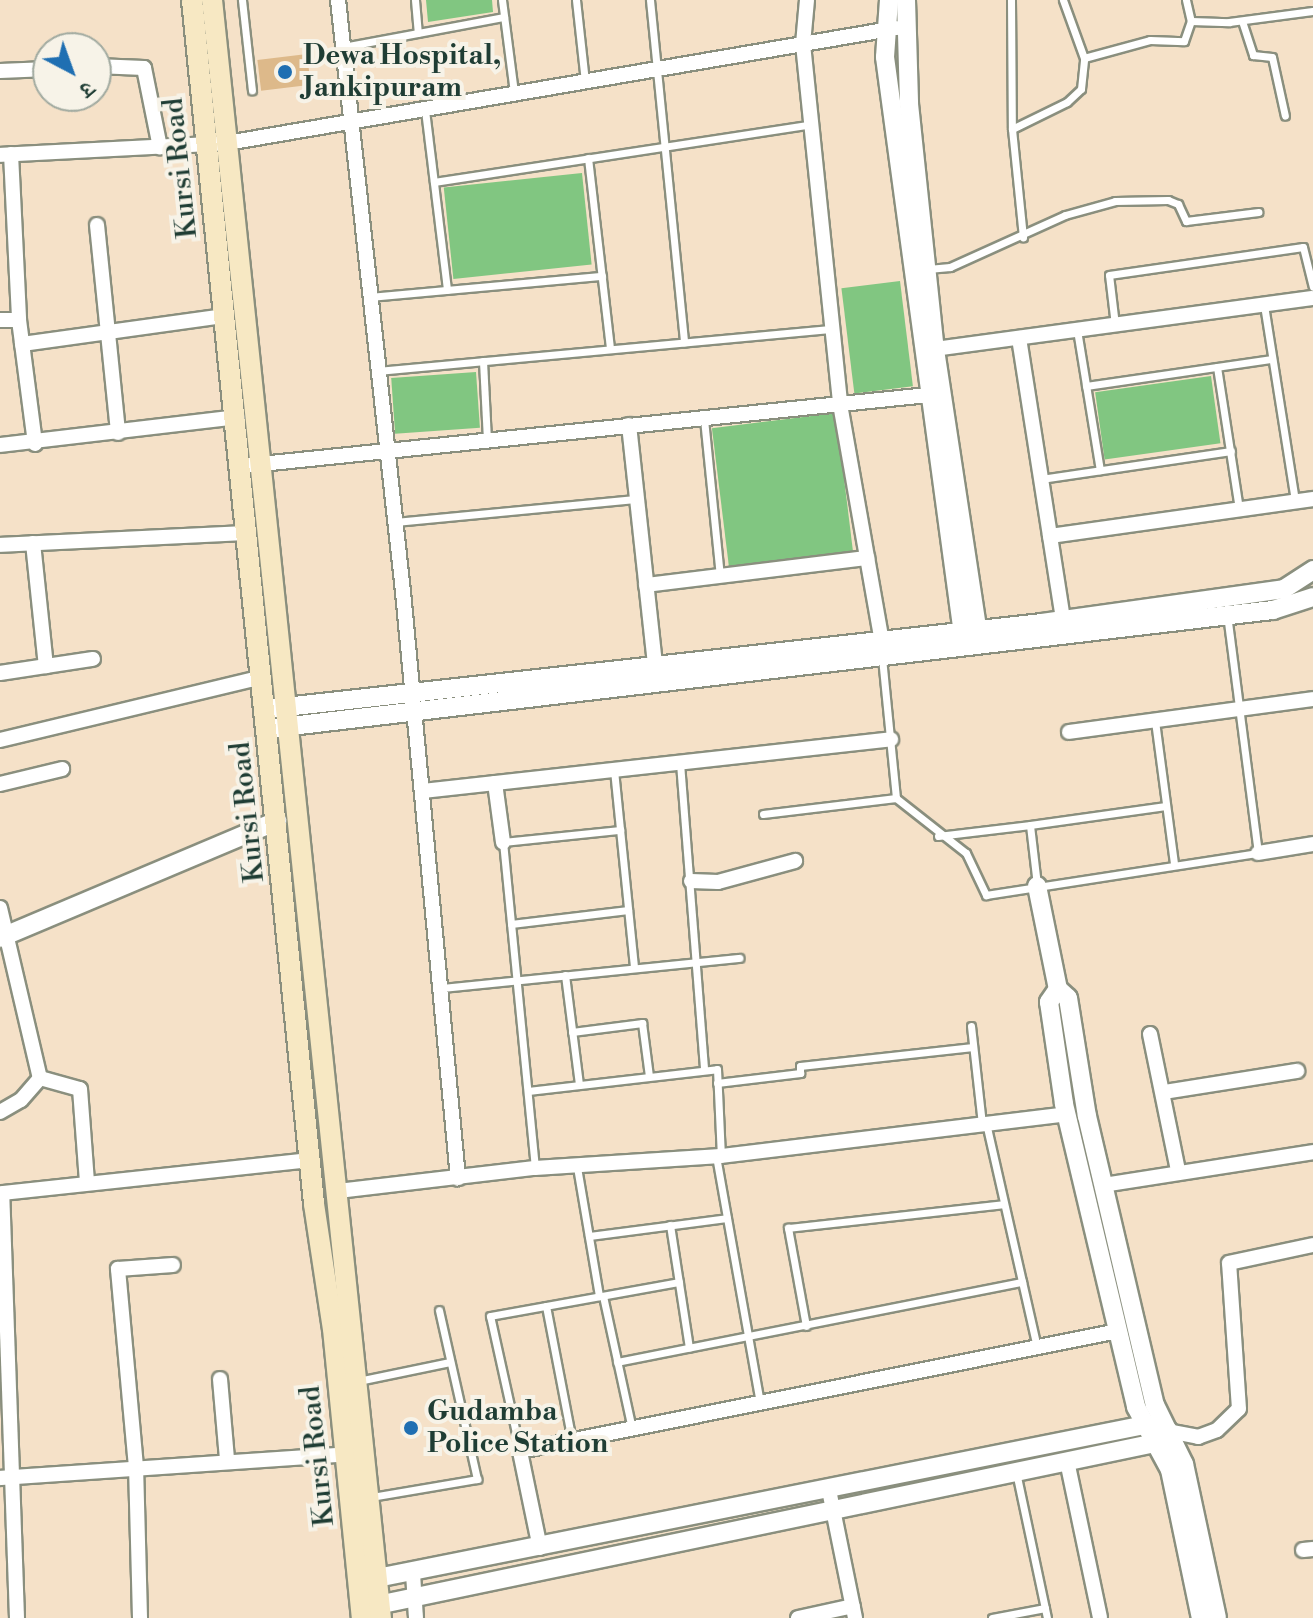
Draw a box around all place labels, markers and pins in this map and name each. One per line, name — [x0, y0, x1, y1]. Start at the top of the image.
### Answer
place label: Dewa Hospital, Jankipuram — [303, 39, 501, 105]
marker: Dewa Hospital, Jankipuram — [274, 61, 296, 83]
place label: Gudamba Police Station — [427, 1395, 608, 1461]
marker: Gudamba Police Station — [402, 1419, 420, 1437]

